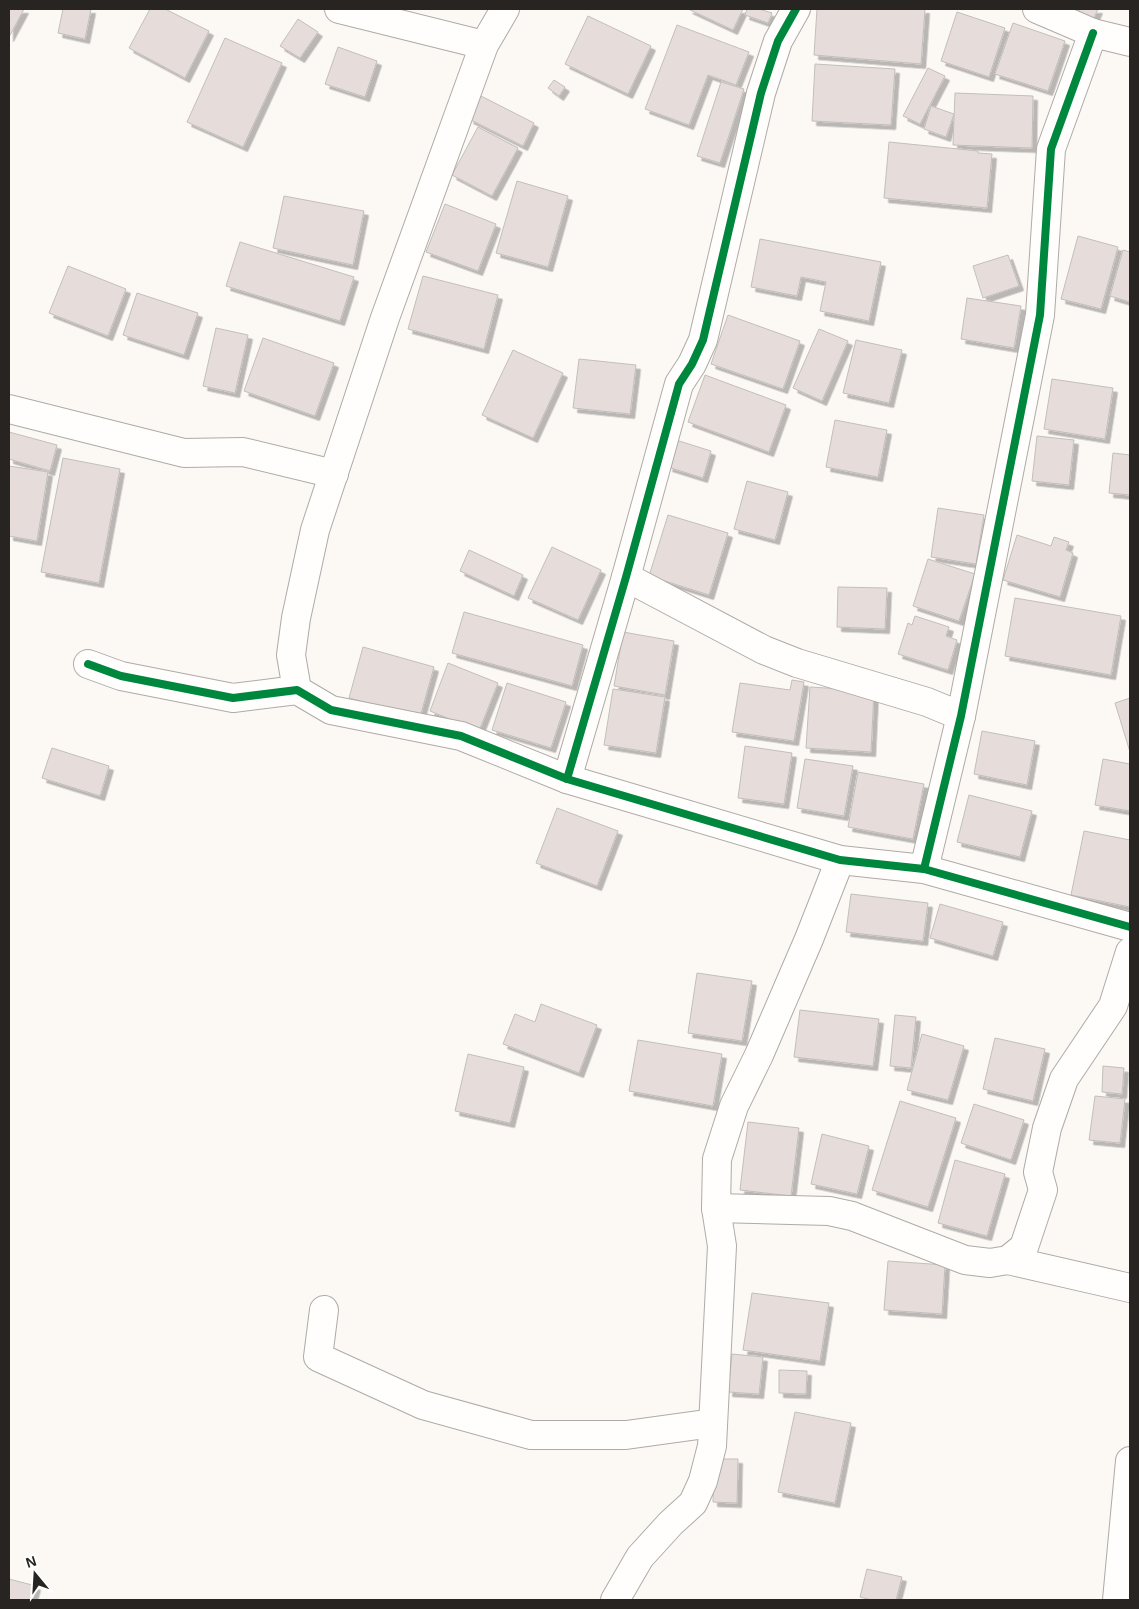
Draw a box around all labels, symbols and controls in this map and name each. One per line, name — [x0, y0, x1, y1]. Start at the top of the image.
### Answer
north arrow — [10, 1549, 60, 1599]
text: N — [24, 1552, 38, 1571]

